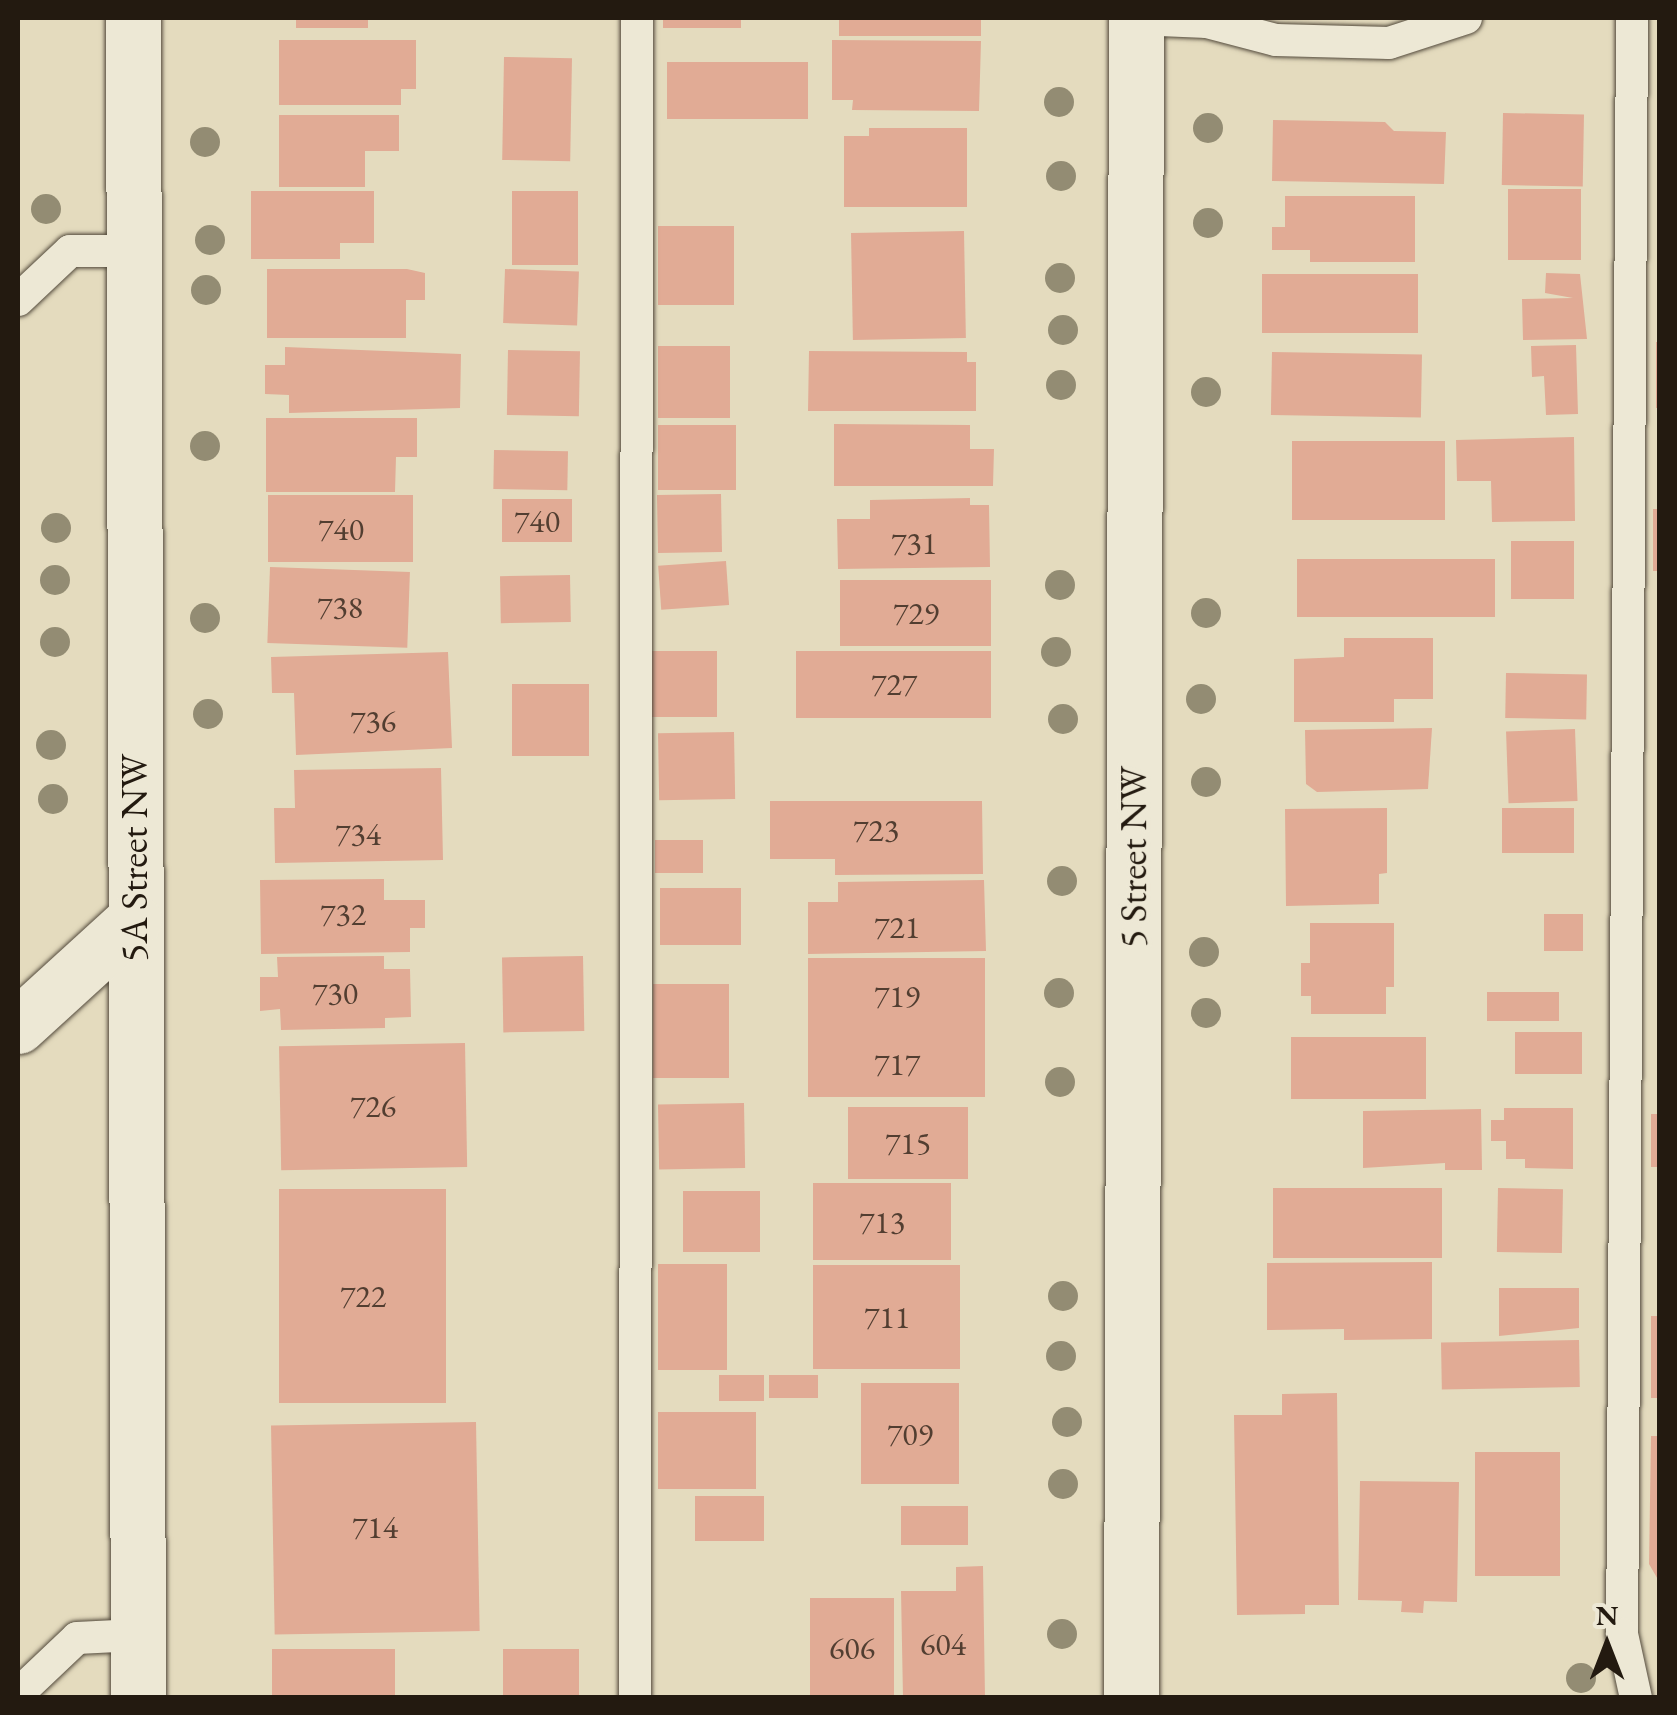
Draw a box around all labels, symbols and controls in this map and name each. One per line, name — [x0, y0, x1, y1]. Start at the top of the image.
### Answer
house number: 740 — [514, 502, 560, 540]
house number: 740 — [318, 510, 364, 548]
house number: 731 — [891, 524, 937, 562]
house number: 738 — [317, 588, 363, 626]
house number: 729 — [893, 594, 939, 632]
house number: 727 — [871, 665, 917, 703]
house number: 736 — [350, 702, 396, 740]
street label: 5A Street NW — [111, 754, 157, 962]
street label: 5 Street NW — [1110, 766, 1156, 948]
house number: 723 — [853, 811, 899, 849]
house number: 734 — [335, 815, 381, 853]
house number: 732 — [320, 895, 366, 933]
house number: 721 — [874, 908, 920, 946]
house number: 730 — [312, 974, 358, 1012]
house number: 719 — [874, 977, 920, 1015]
house number: 717 — [874, 1045, 920, 1083]
house number: 726 — [350, 1087, 396, 1125]
house number: 715 — [885, 1124, 931, 1162]
house number: 713 — [859, 1203, 905, 1241]
house number: 722 — [340, 1277, 386, 1315]
house number: 711 — [864, 1298, 910, 1336]
house number: 709 — [887, 1415, 933, 1453]
house number: 714 — [352, 1508, 398, 1546]
north arrow — [1557, 1595, 1657, 1695]
text: N — [1596, 1597, 1618, 1633]
house number: 604 — [920, 1625, 966, 1663]
house number: 606 — [829, 1629, 875, 1667]

